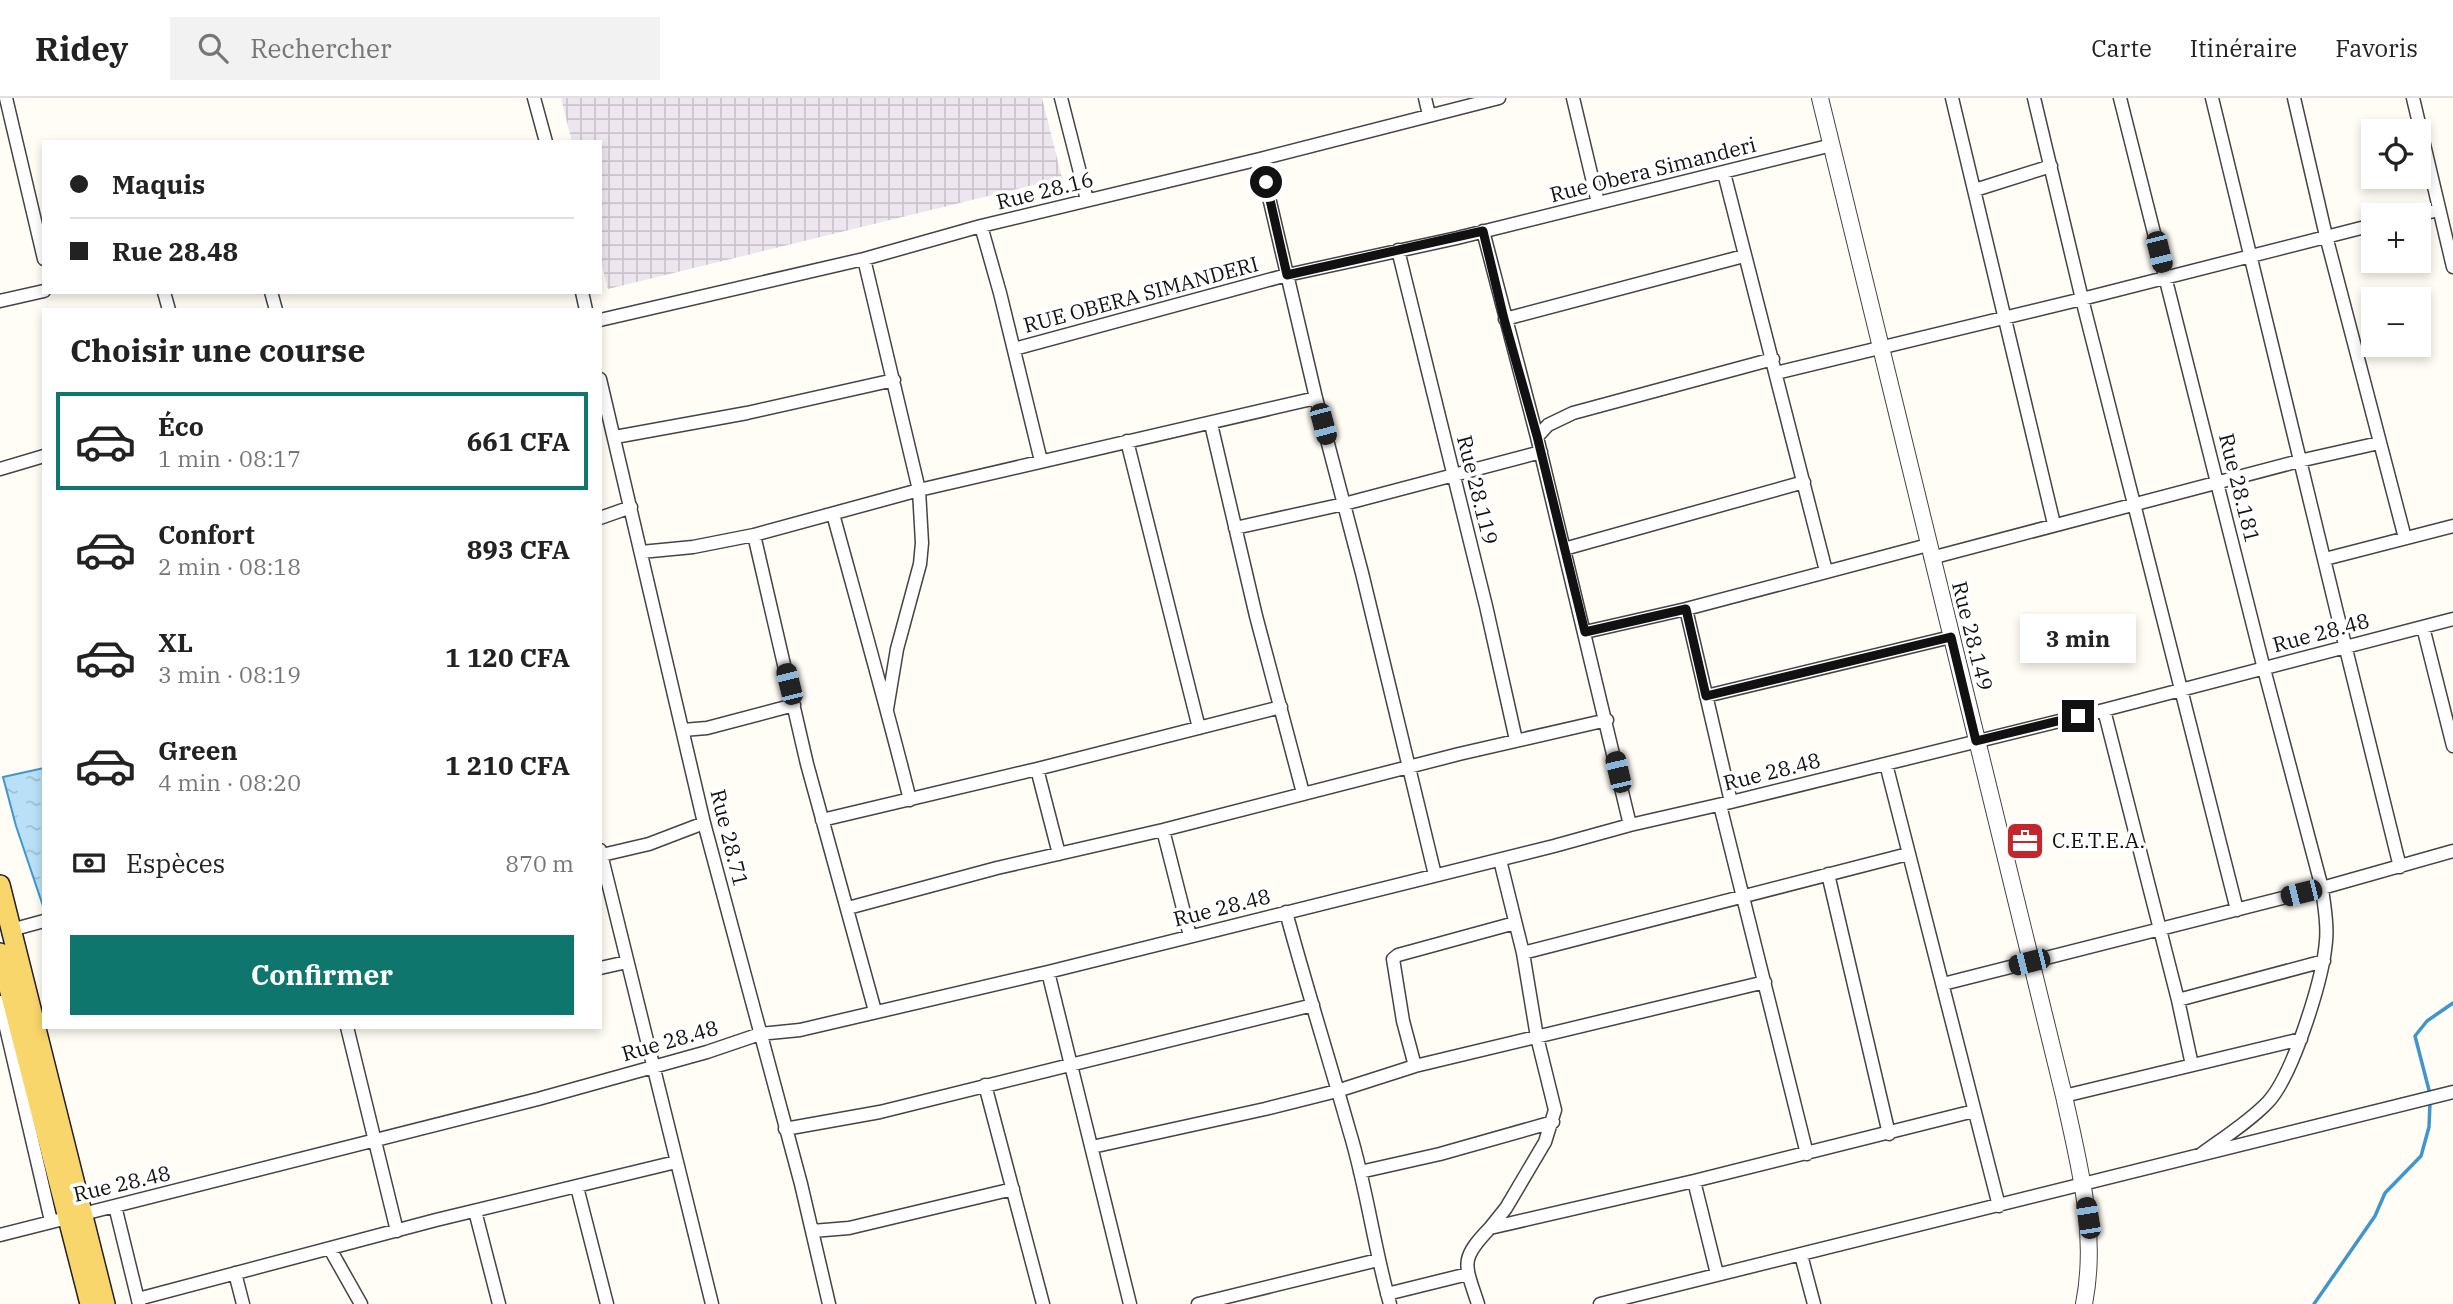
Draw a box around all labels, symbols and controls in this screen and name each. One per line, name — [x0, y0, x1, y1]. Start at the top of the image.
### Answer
search box — [170, 17, 660, 80]
text: Ridey — [35, 27, 128, 70]
icon: search — [194, 29, 232, 67]
text: Rechercher — [250, 31, 392, 65]
text: Carte — [2091, 32, 2152, 64]
text: Itinéraire — [2190, 32, 2297, 64]
text: Favoris — [2335, 32, 2418, 64]
map controls — [2361, 119, 2431, 357]
button: locate — [2361, 119, 2431, 189]
street label: Rue Obera Simanderi — [1547, 130, 1759, 208]
street label: Rue 28.16 — [993, 164, 1096, 216]
route start — [1250, 166, 1282, 198]
text: Maquis — [112, 167, 205, 201]
button: + — [2361, 203, 2431, 273]
car — [2144, 229, 2175, 275]
text: Rue 28.48 — [112, 234, 238, 268]
street label: RUE OBERA SIMANDERI — [1020, 249, 1261, 339]
button: − — [2361, 287, 2431, 357]
text: Choisir une course — [70, 329, 366, 371]
car — [1308, 401, 1339, 447]
text: Éco — [158, 409, 204, 443]
icon: car — [74, 410, 137, 473]
text: 661 CFA — [467, 424, 570, 458]
street label: Rue 28.181 — [2213, 430, 2267, 545]
street label: Rue 28.119 — [1451, 432, 1505, 547]
text: 1 min · 08:17 — [158, 443, 301, 473]
text: Confort — [158, 517, 255, 551]
icon: car — [74, 518, 137, 581]
text: 893 CFA — [467, 532, 570, 566]
text: 2 min · 08:18 — [158, 551, 301, 581]
street label: Rue 28.149 — [1946, 578, 2000, 693]
street label: Rue 28.48 — [2269, 606, 2372, 658]
callout: 3 min — [2020, 614, 2136, 664]
text: 3 min — [2046, 623, 2110, 653]
text: XL — [158, 625, 193, 659]
icon: car — [74, 626, 137, 689]
text: 1 120 CFA — [445, 640, 570, 674]
text: 3 min · 08:19 — [158, 659, 301, 689]
car — [774, 661, 805, 707]
route end — [2062, 700, 2094, 732]
text: Green — [158, 733, 238, 767]
icon: car — [74, 734, 137, 797]
street label: Rue 28.48 — [1720, 745, 1823, 797]
text: 1 210 CFA — [445, 748, 570, 782]
car — [1604, 749, 1633, 795]
text: 4 min · 08:20 — [158, 767, 301, 797]
street label: Rue 28.71 — [704, 786, 756, 889]
office icon: C.E.T.E.A. — [2004, 820, 2046, 862]
place label: C.E.T.E.A. — [2052, 826, 2145, 854]
icon: cash — [70, 844, 108, 882]
text: Espèces — [126, 846, 225, 880]
text: 870 m — [505, 848, 574, 878]
car — [2279, 878, 2324, 908]
street label: Rue 28.48 — [1170, 881, 1273, 933]
button: Confirmer — [70, 935, 574, 1015]
car — [2007, 947, 2052, 977]
street label: Rue 28.48 — [618, 1013, 721, 1067]
street label: Rue 28.48 — [70, 1158, 173, 1208]
car — [2075, 1196, 2102, 1240]

